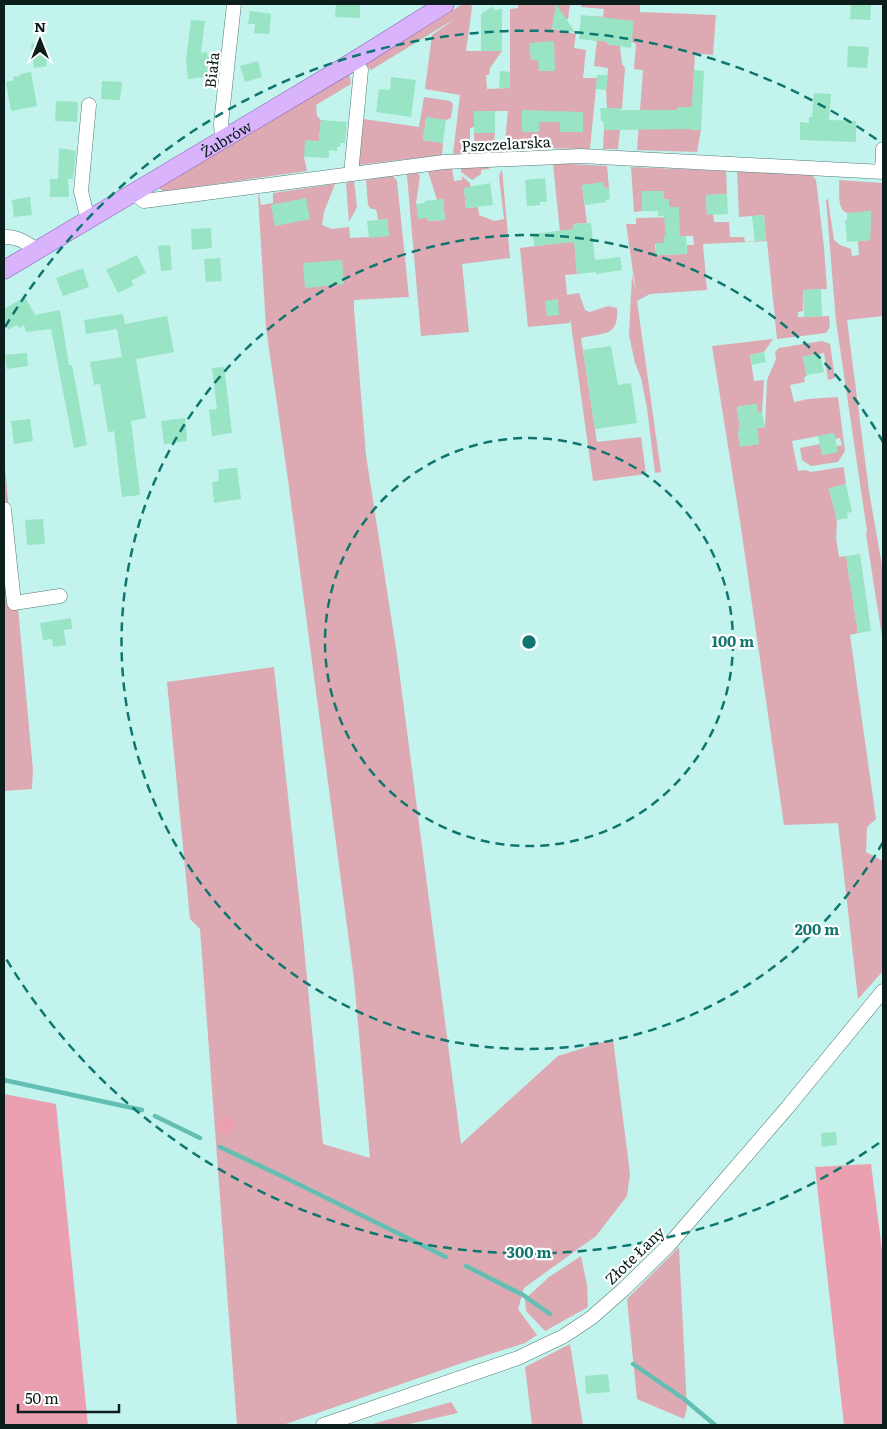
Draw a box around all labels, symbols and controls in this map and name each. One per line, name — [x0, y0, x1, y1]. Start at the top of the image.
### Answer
north arrow — [15, 15, 65, 65]
text: N — [34, 16, 46, 36]
street label: Biała — [198, 50, 224, 89]
street label: Żubrów — [195, 113, 256, 162]
street label: Pszczelarska — [461, 129, 552, 157]
text: 100 m — [712, 629, 754, 652]
centre of rings — [520, 633, 538, 651]
text: 200 m — [795, 917, 839, 940]
street label: Złote Łany — [599, 1220, 669, 1289]
text: 300 m — [507, 1240, 551, 1263]
scale bar — [18, 1382, 119, 1414]
text: 50 m — [25, 1386, 59, 1409]

